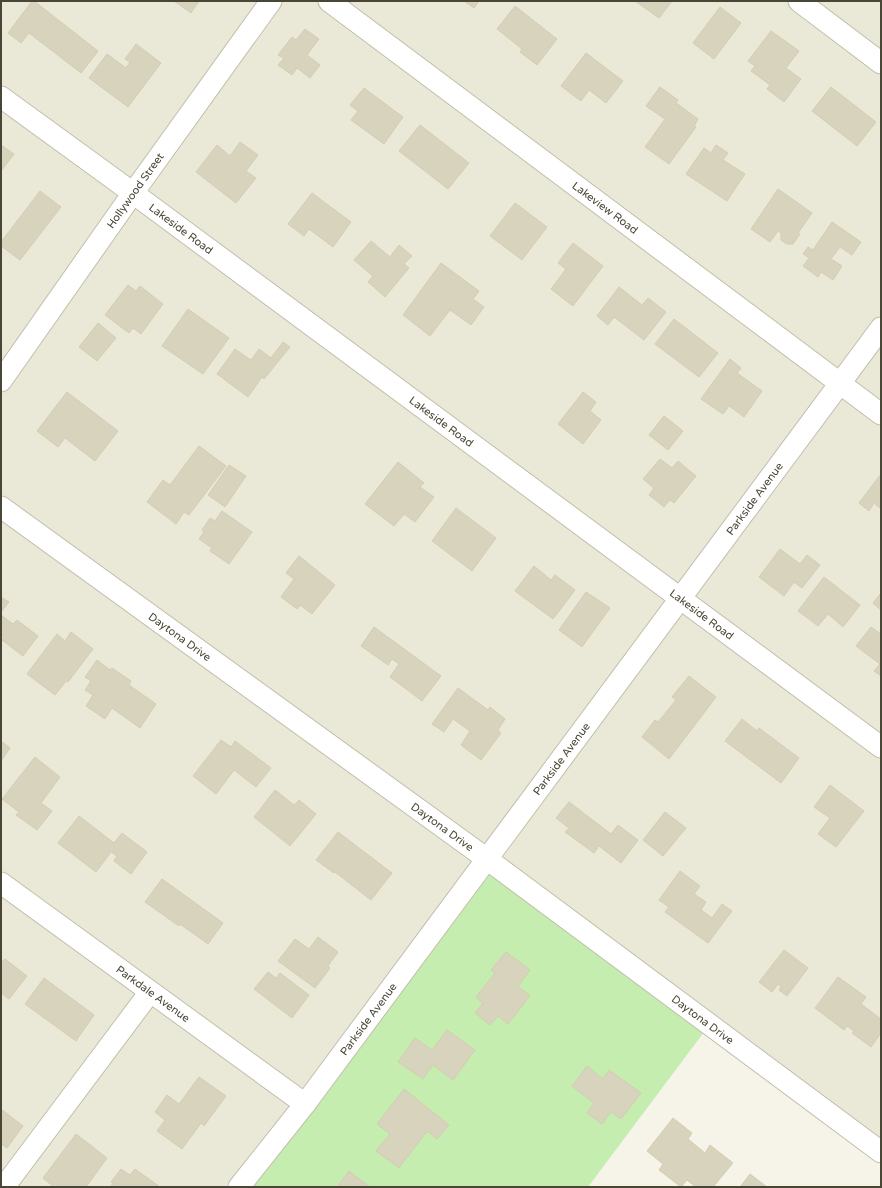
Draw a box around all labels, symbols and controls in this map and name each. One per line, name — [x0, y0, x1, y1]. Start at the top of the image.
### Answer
street label: Hollywood Street — [104, 150, 166, 231]
street label: Lakeview Road — [570, 179, 641, 236]
street label: Lakeside Road — [146, 201, 216, 257]
street label: Lakeside Road — [407, 393, 476, 449]
street label: Parkside Avenue — [723, 460, 786, 537]
street label: Lakeside Road — [667, 586, 736, 642]
street label: Daytona Drive — [146, 610, 214, 664]
street label: Parkside Avenue — [530, 720, 592, 798]
street label: Daytona Drive — [409, 800, 476, 854]
street label: Parkdale Avenue — [114, 962, 192, 1025]
street label: Parkside Avenue — [337, 980, 399, 1058]
street label: Daytona Drive — [669, 992, 736, 1047]

